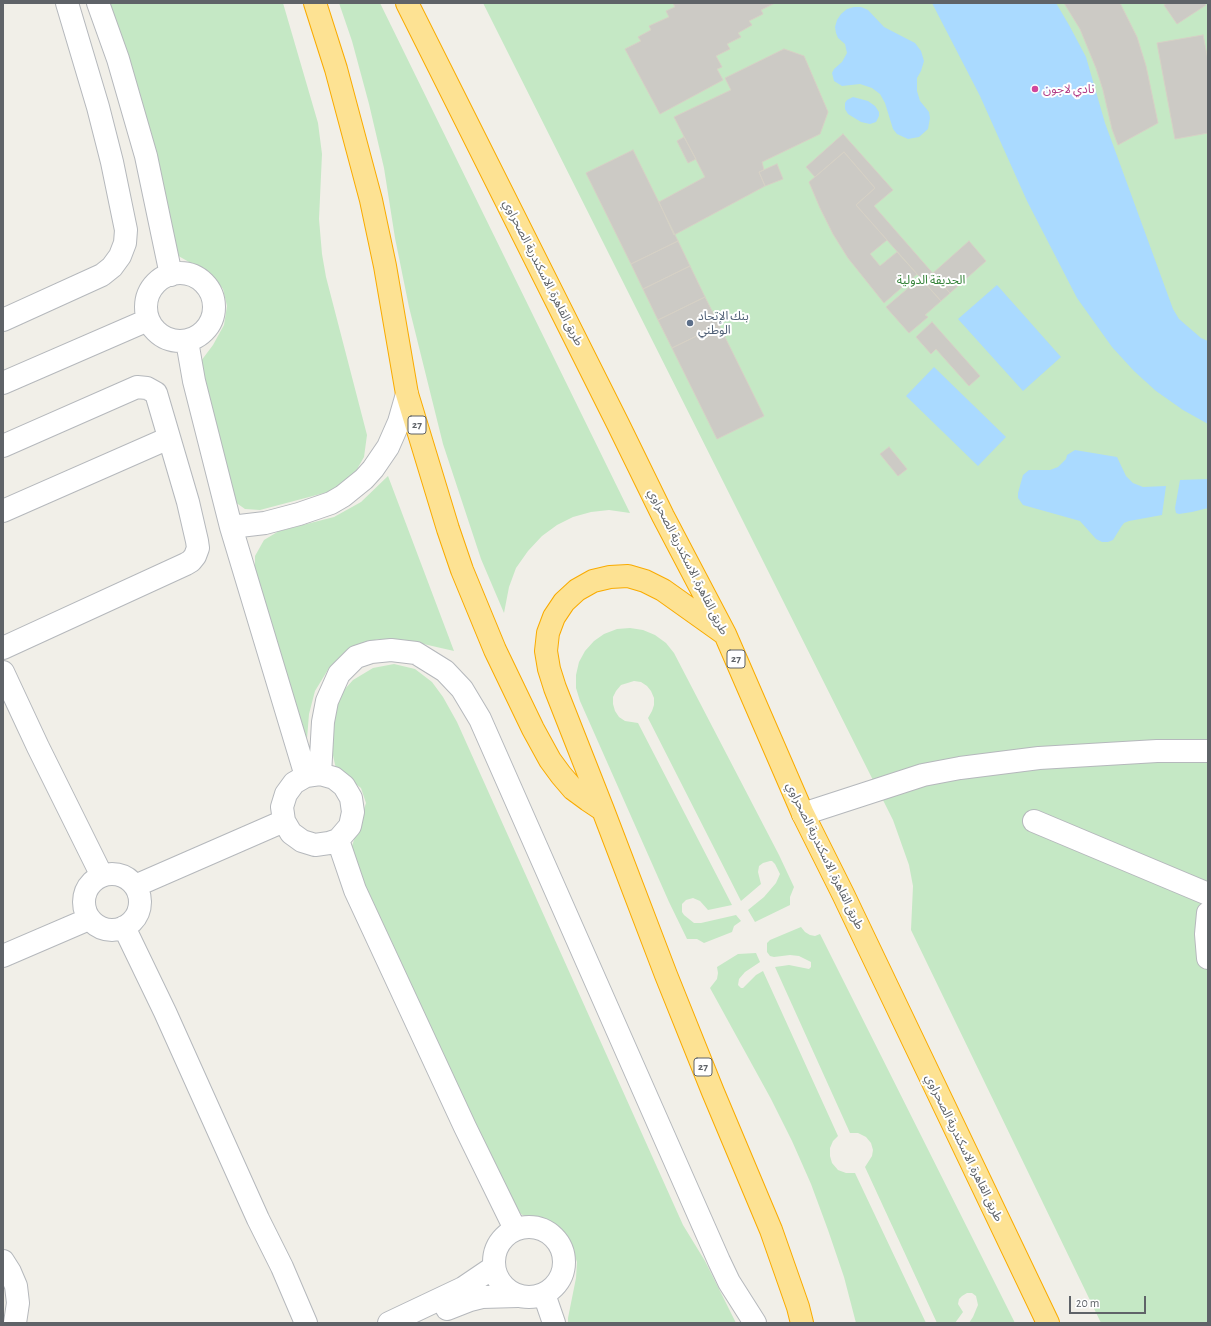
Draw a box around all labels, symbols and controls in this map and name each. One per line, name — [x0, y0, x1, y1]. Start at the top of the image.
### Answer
place label: نادي لاجون — [1043, 82, 1094, 96]
marker: نادي لاجون — [1030, 84, 1040, 94]
street label: طريق القاهرة, الاسكندرية الصحراوي — [500, 198, 586, 348]
park label: الحديقة الدولية — [897, 273, 965, 287]
place label: بنك الإتحاد الوطني — [698, 309, 749, 337]
marker: بنك الإتحاد الوطني — [685, 318, 695, 328]
road number: 27 — [408, 416, 426, 434]
street label: طريق القاهرة, الاسكندرية الصحراوي — [645, 487, 731, 637]
road number: 27 — [727, 650, 745, 668]
street label: طريق القاهرة, الاسكندرية الصحراوي — [783, 780, 867, 932]
road number: 27 — [694, 1058, 712, 1076]
street label: طريق القاهرة, الاسكندرية الصحراوي — [922, 1072, 1006, 1224]
scale bar — [1071, 1288, 1148, 1314]
text: 20 m — [1076, 1297, 1099, 1309]

